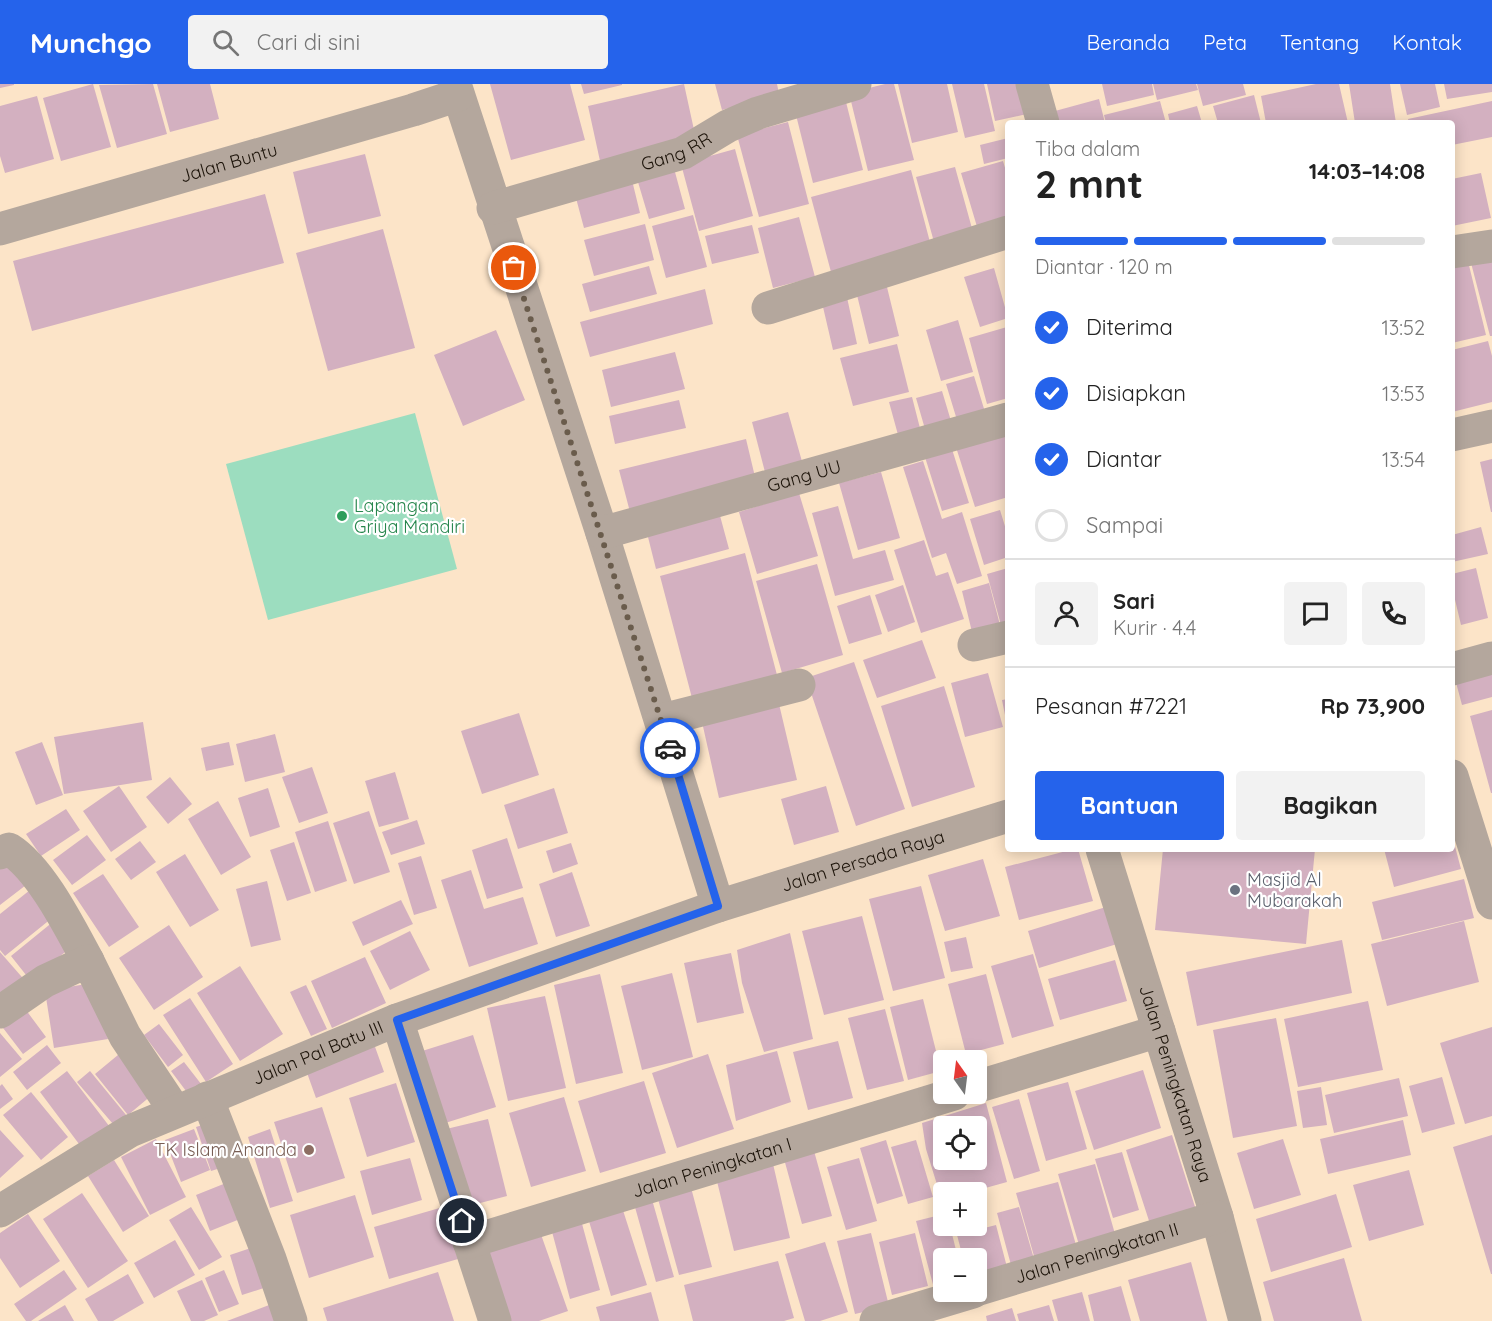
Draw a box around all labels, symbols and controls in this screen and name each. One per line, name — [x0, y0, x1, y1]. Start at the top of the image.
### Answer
search box — [188, 15, 608, 69]
text: Munchgo — [30, 25, 152, 60]
icon: search — [209, 26, 242, 59]
text: Cari di sini — [257, 28, 360, 56]
text: Beranda — [1086, 29, 1170, 55]
text: Peta — [1203, 29, 1247, 55]
text: Tentang — [1280, 29, 1359, 55]
text: Kontak — [1392, 29, 1462, 55]
street label: Gang RR — [638, 127, 716, 176]
text: Tiba dalam — [1035, 136, 1140, 161]
street label: Jalan Buntu — [177, 138, 280, 188]
text: 14:03–14:08 — [1309, 157, 1425, 185]
text: 2 mnt — [1035, 159, 1143, 208]
pin — [488, 242, 539, 293]
icon: bag — [497, 251, 530, 284]
text: Diantar · 120 m — [1035, 254, 1173, 279]
icon: check — [1035, 311, 1068, 344]
text: Diterima — [1086, 313, 1173, 341]
text: 13:52 — [1381, 315, 1425, 340]
icon: check — [1035, 377, 1068, 410]
text: Disiapkan — [1086, 379, 1186, 407]
text: 13:53 — [1382, 381, 1425, 406]
icon: check — [1035, 443, 1068, 476]
text: Diantar — [1086, 445, 1162, 473]
text: 13:54 — [1382, 447, 1425, 472]
street label: Gang UU — [764, 454, 844, 497]
place label: Lapangan Griya Mandiri — [354, 494, 465, 538]
marker: Lapangan Griya Mandiri — [335, 509, 349, 523]
text: Sampai — [1086, 511, 1163, 539]
button: person — [1035, 582, 1098, 645]
button: chat — [1284, 582, 1347, 645]
button: phone — [1362, 582, 1425, 645]
text: Sari — [1113, 587, 1155, 615]
text: Kurir · 4.4 — [1113, 615, 1196, 640]
text: Pesanan #7221 — [1035, 692, 1187, 720]
text: Rp 73,900 — [1320, 692, 1425, 720]
courier — [640, 718, 700, 778]
icon: car — [654, 732, 687, 765]
button: Bantuan — [1035, 771, 1224, 840]
button: Bagikan — [1236, 771, 1425, 840]
street label: Jalan Persada Raya — [778, 824, 947, 897]
place label: Masjid Al Mubarakah — [1247, 868, 1342, 912]
marker: Masjid Al Mubarakah — [1228, 883, 1242, 897]
street label: Jalan Peningkatan Raya — [1134, 982, 1217, 1185]
street label: Jalan Pal Batu III — [249, 1015, 386, 1090]
north arrow — [933, 1050, 987, 1104]
map controls — [933, 1050, 987, 1302]
button: locate — [933, 1116, 987, 1170]
street label: Jalan Peningkatan I — [629, 1132, 794, 1203]
place label: TK Islam Ananda — [155, 1138, 297, 1161]
marker: TK Islam Ananda — [302, 1143, 316, 1157]
button: + — [933, 1182, 987, 1236]
pin — [436, 1195, 487, 1246]
icon: home — [445, 1204, 478, 1237]
street label: Jalan Peningkatan II — [1012, 1217, 1181, 1289]
button: − — [933, 1248, 987, 1302]

